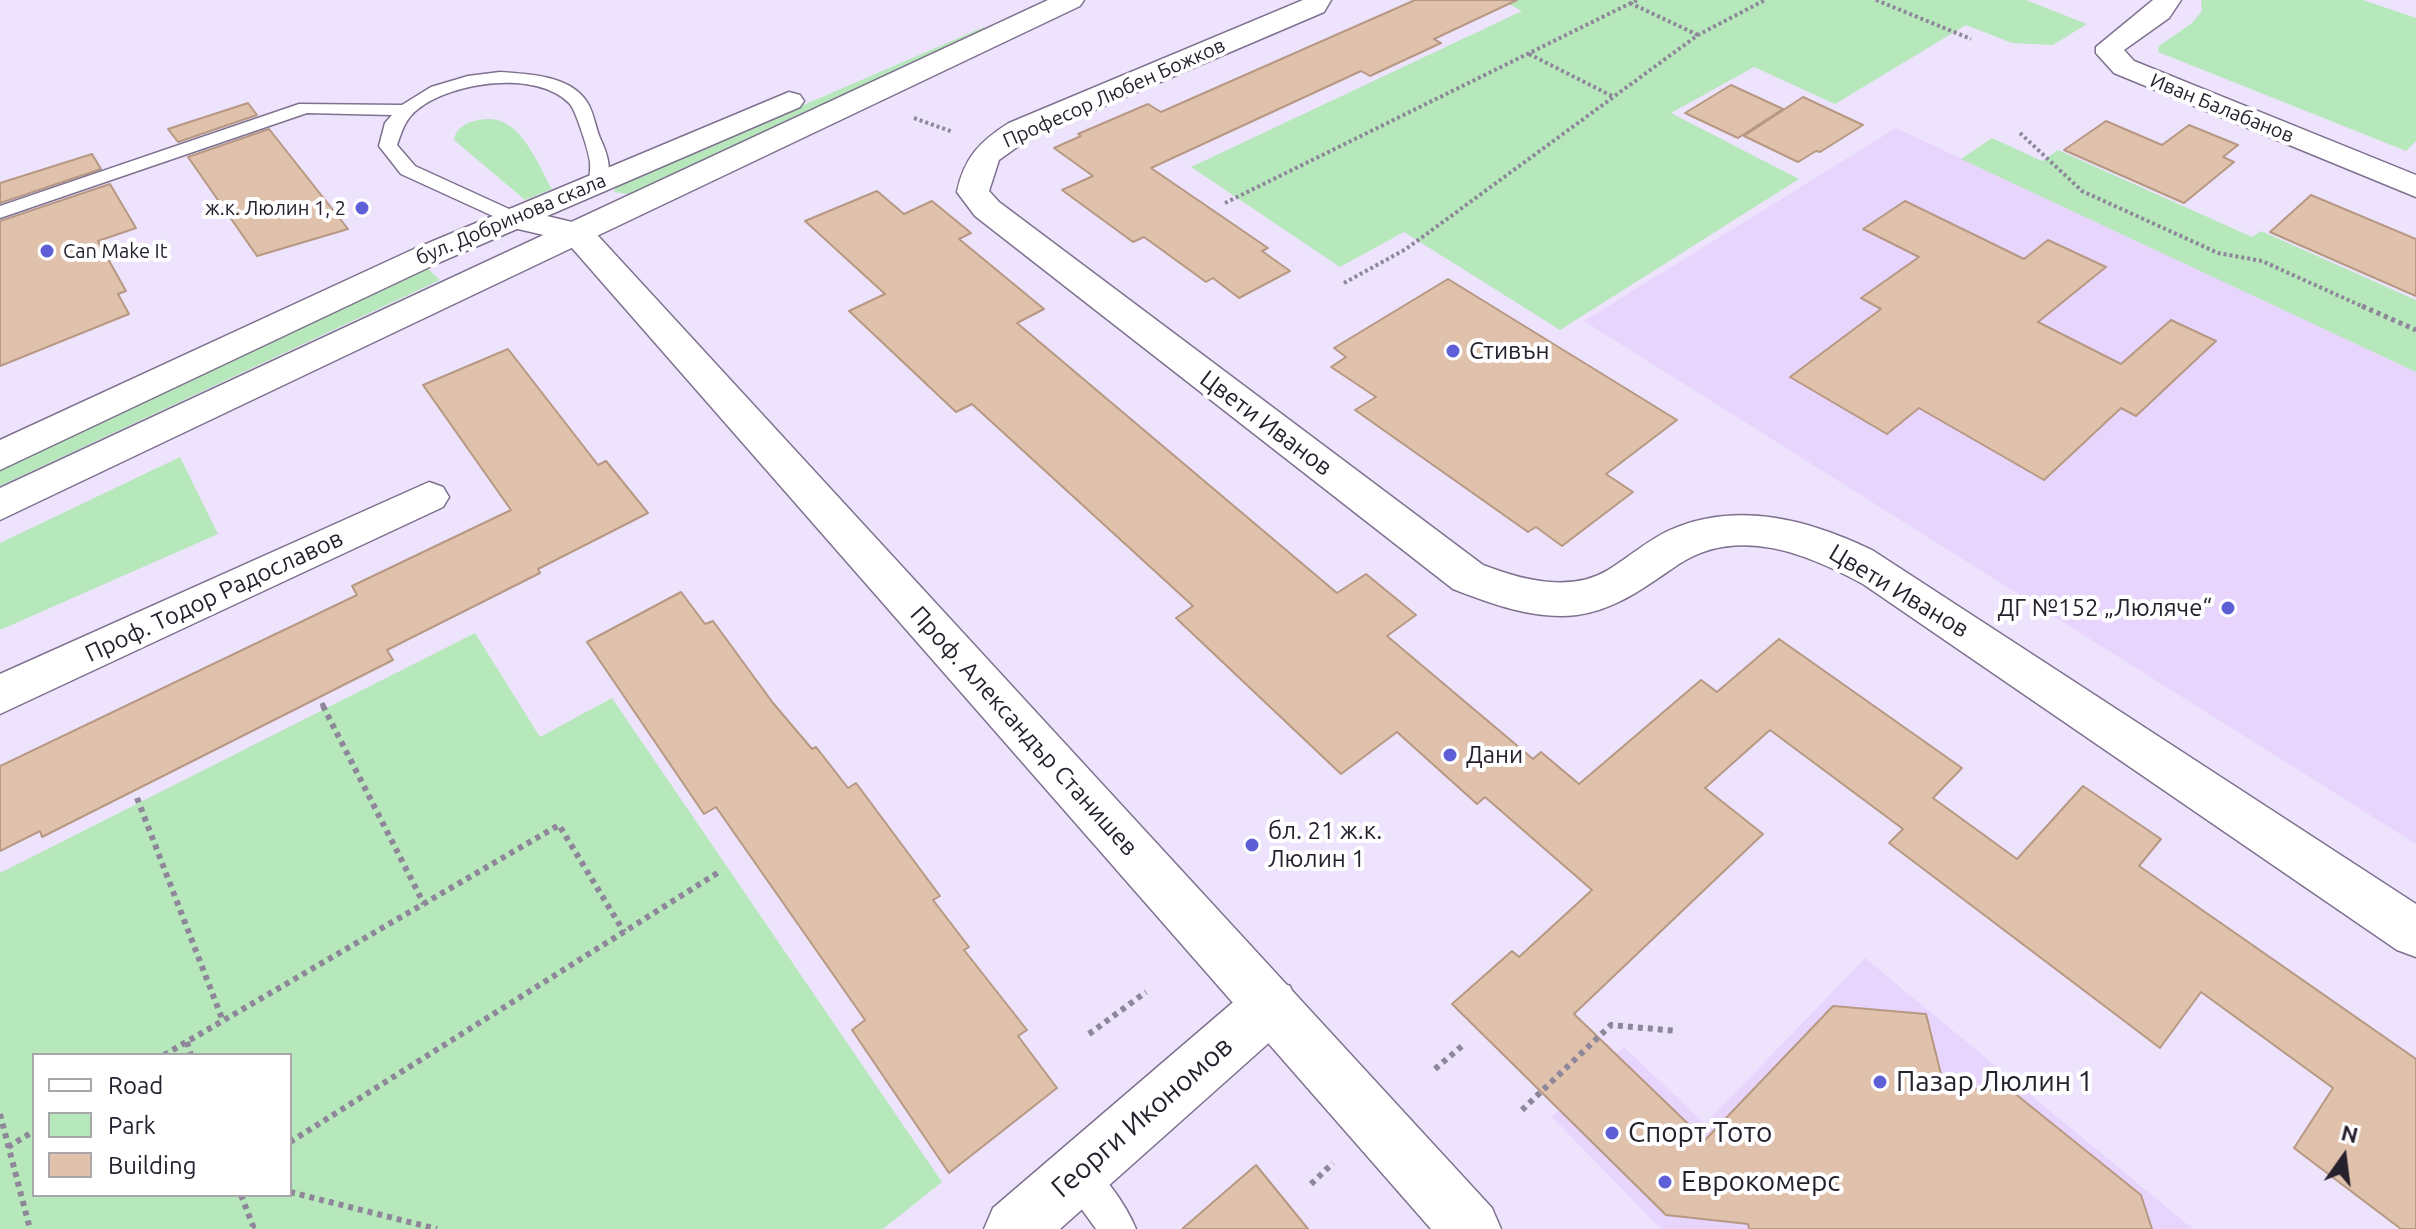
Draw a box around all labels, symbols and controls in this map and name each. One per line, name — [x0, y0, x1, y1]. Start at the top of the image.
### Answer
street label: Професор Любен Божков — [999, 33, 1229, 153]
street label: Иван Балабанов — [2147, 68, 2297, 148]
street label: бул. Добринова скала — [412, 168, 610, 270]
place label: ж.к. Люлин 1, 2 — [205, 196, 346, 220]
marker: ж.к. Люлин 1, 2 — [353, 199, 371, 217]
place label: Can Make It — [63, 239, 168, 263]
marker: Can Make It — [38, 242, 56, 260]
place label: Стивън — [1469, 337, 1549, 365]
marker: Стивън — [1444, 342, 1462, 360]
street label: Цвети Иванов — [1194, 364, 1338, 482]
street label: Проф. Тодор Радославов — [81, 524, 347, 668]
street label: Цвети Иванов — [1824, 538, 1974, 644]
place label: ДГ №152 „Люляче“ — [1998, 594, 2212, 622]
marker: ДГ №152 „Люляче“ — [2219, 599, 2237, 617]
street label: Проф. Александър Станишев — [904, 600, 1144, 862]
place label: Дани — [1466, 741, 1523, 769]
marker: Дани — [1441, 746, 1459, 764]
place label: бл. 21 ж.к. Люлин 1 — [1268, 817, 1382, 873]
marker: бл. 21 ж.к. Люлин 1 — [1243, 836, 1261, 854]
street label: Георги Икономов — [1045, 1029, 1239, 1205]
legend — [32, 1053, 292, 1197]
place label: Пазар Люлин 1 — [1896, 1065, 2093, 1099]
text: Road — [108, 1072, 163, 1099]
marker: Пазар Люлин 1 — [1871, 1073, 1889, 1091]
text: Park — [108, 1112, 156, 1139]
place label: Спорт Тото — [1628, 1116, 1772, 1150]
north arrow — [2304, 1117, 2384, 1197]
text: N — [2339, 1119, 2361, 1147]
marker: Спорт Тото — [1603, 1124, 1621, 1142]
text: Building — [108, 1152, 196, 1179]
place label: Еврокомерс — [1681, 1165, 1840, 1199]
marker: Еврокомерс — [1656, 1173, 1674, 1191]

